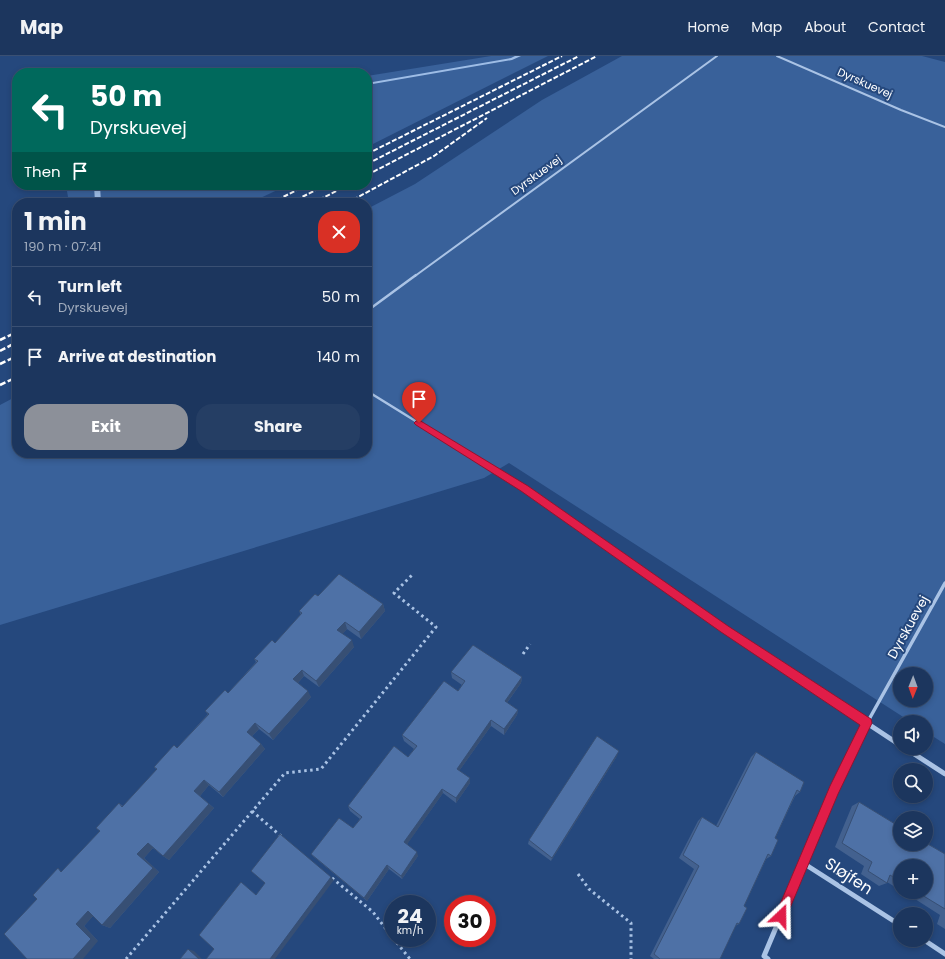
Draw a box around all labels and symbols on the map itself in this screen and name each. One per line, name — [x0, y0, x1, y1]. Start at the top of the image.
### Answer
street label: Dyrskuevej — [835, 64, 895, 102]
street label: Dyrskuevej — [507, 151, 565, 199]
pin — [402, 382, 436, 423]
street label: Dyrskuevej — [883, 592, 933, 662]
north arrow — [893, 667, 933, 707]
street label: Sløjfen — [821, 852, 877, 900]
speed limit sign: 30 — [444, 895, 496, 947]
position arrow — [760, 895, 802, 937]

